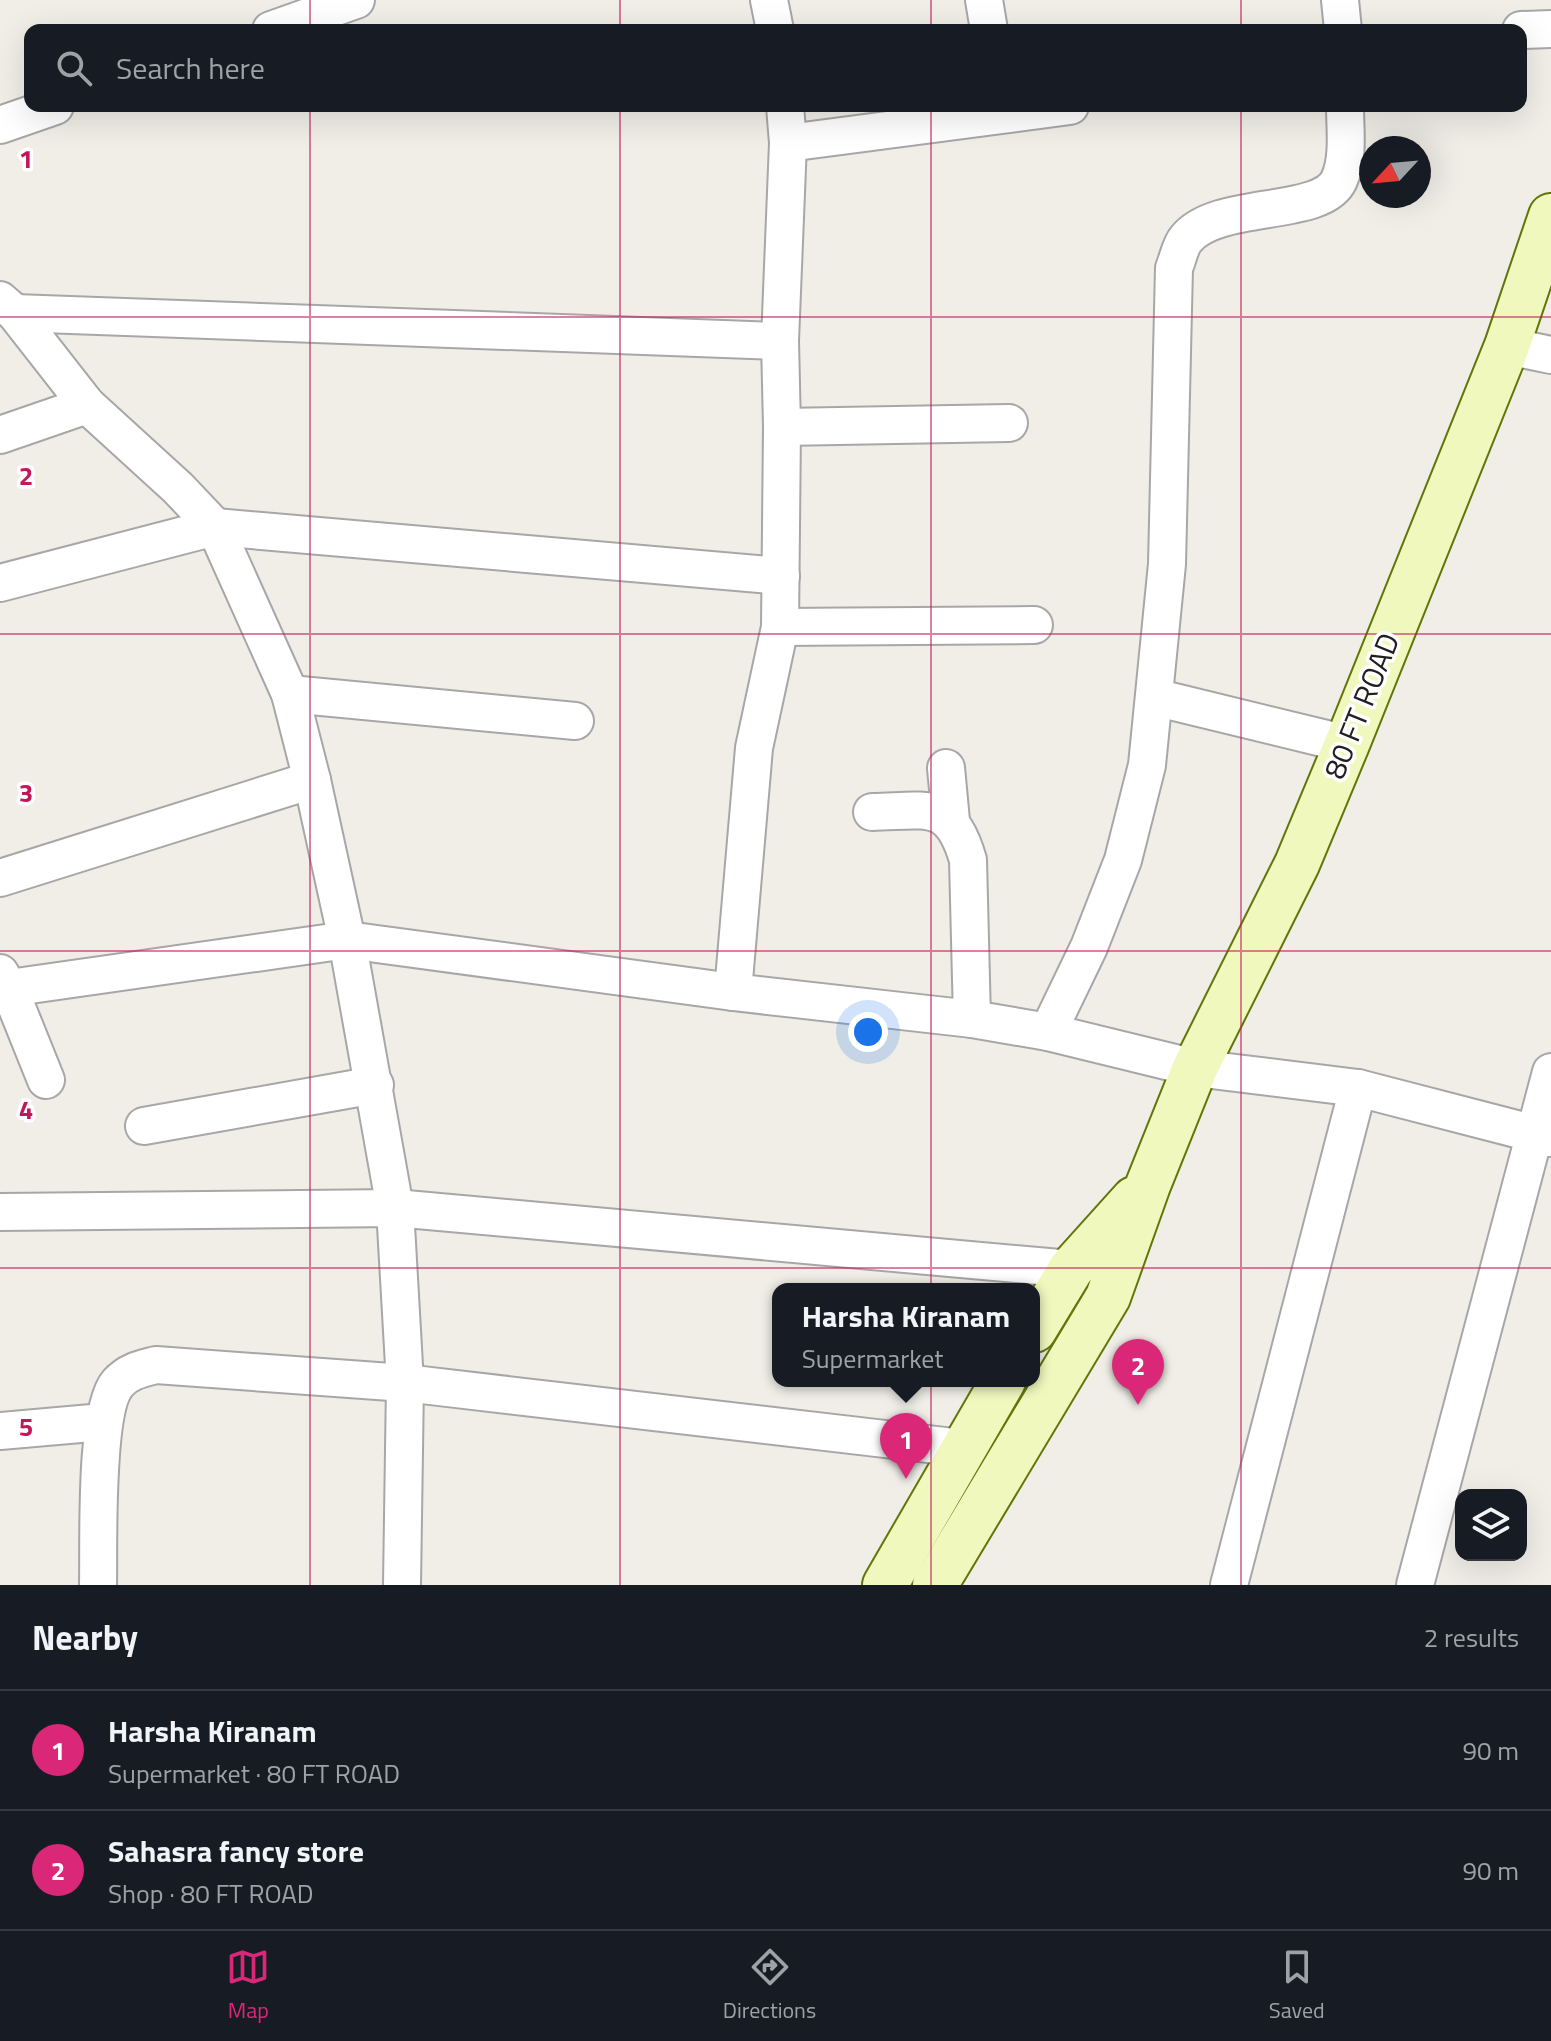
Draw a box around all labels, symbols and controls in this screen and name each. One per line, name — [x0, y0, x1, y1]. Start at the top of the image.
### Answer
search box — [24, 24, 1527, 112]
text: Search here — [116, 45, 265, 91]
icon: search — [52, 46, 96, 90]
north arrow — [1359, 136, 1431, 208]
text: 1 — [19, 139, 33, 178]
text: 2 — [19, 456, 33, 495]
street label: 80 FT ROAD — [1311, 626, 1411, 785]
text: 3 — [19, 773, 33, 812]
your location — [848, 1012, 888, 1052]
text: 4 — [19, 1090, 33, 1129]
popup — [772, 1283, 1040, 1387]
text: Harsha Kiranam — [802, 1293, 1010, 1339]
text: Supermarket — [802, 1339, 943, 1378]
pin: 2 — [1112, 1339, 1164, 1405]
text: 5 — [19, 1407, 33, 1446]
pin: 1 — [880, 1413, 932, 1479]
map controls — [1455, 1489, 1527, 1561]
button: layers — [1455, 1489, 1527, 1561]
text: Nearby — [32, 1611, 138, 1663]
text: 2 results — [1424, 1618, 1519, 1657]
text: Harsha Kiranam — [108, 1708, 317, 1754]
text: 1 — [51, 1731, 65, 1770]
text: 90 m — [1462, 1731, 1519, 1770]
text: Supermarket · 80 FT ROAD — [108, 1754, 400, 1793]
text: Sahasra fancy store — [108, 1828, 364, 1874]
text: 2 — [51, 1851, 65, 1890]
text: 90 m — [1462, 1851, 1519, 1890]
text: Shop · 80 FT ROAD — [108, 1874, 314, 1913]
tab: Map — [226, 1945, 270, 2027]
tab: Directions — [723, 1945, 816, 2027]
tab: Saved — [1269, 1945, 1325, 2027]

